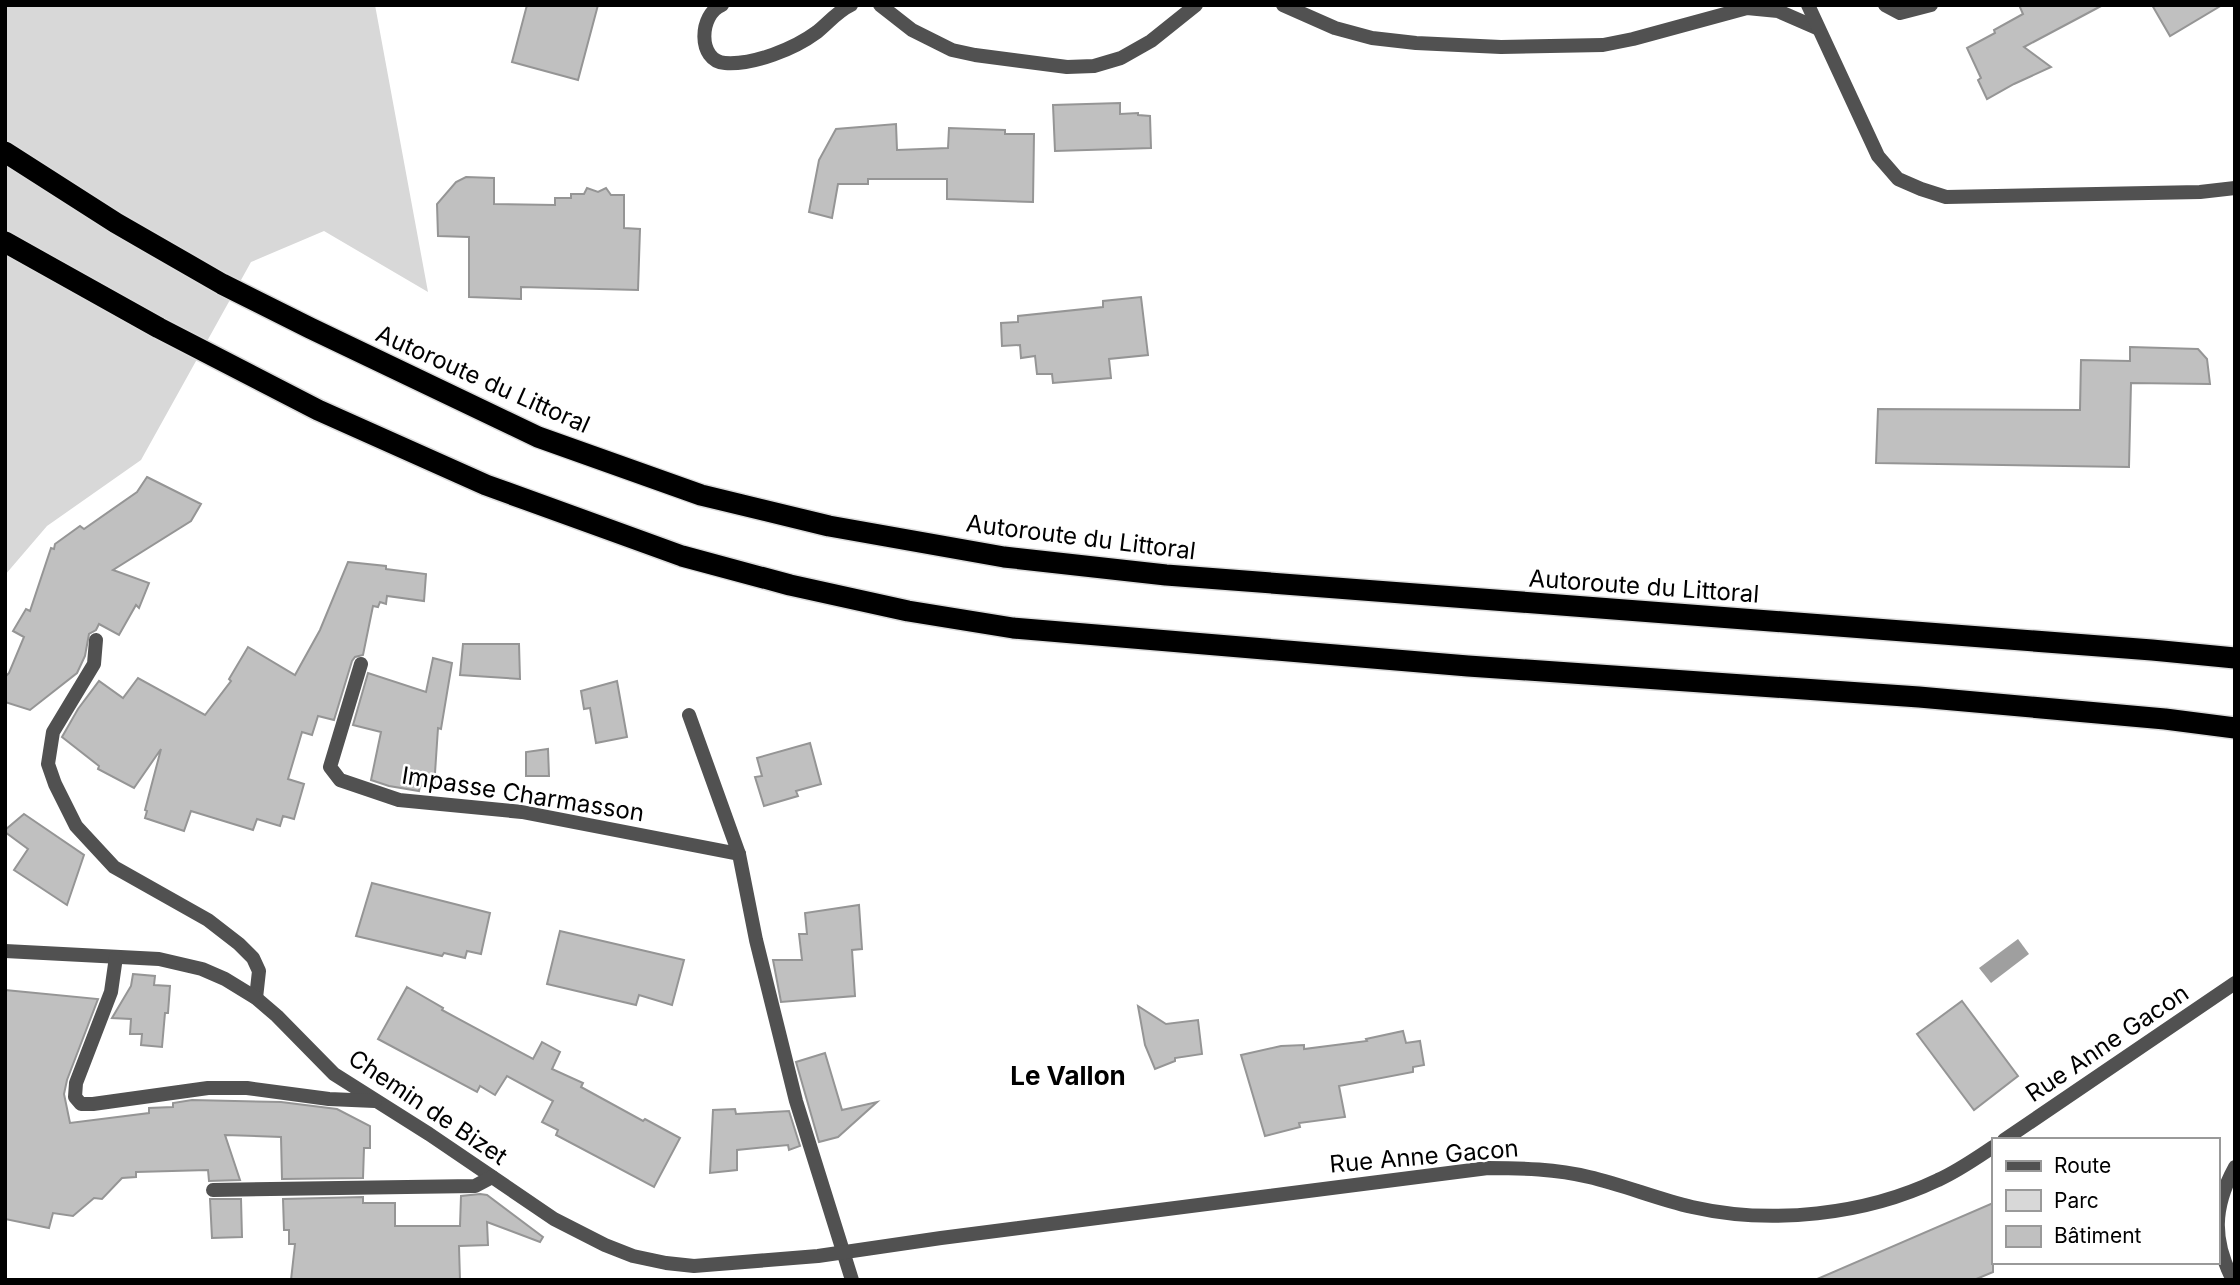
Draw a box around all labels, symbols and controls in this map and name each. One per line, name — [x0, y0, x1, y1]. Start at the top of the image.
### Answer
street label: Autoroute du Littoral — [372, 319, 594, 439]
street label: Autoroute du Littoral — [965, 509, 1197, 565]
street label: Autoroute du Littoral — [1528, 563, 1760, 609]
street label: Impasse Charmasson — [400, 761, 646, 827]
street label: Rue Anne Gacon — [2020, 978, 2194, 1108]
street label: Chemin de Bizet — [343, 1043, 513, 1171]
district label: Le Vallon — [1010, 1060, 1126, 1091]
street label: Rue Anne Gacon — [1328, 1133, 1520, 1179]
legend — [1992, 1138, 2219, 1264]
text: Route — [2054, 1153, 2111, 1178]
text: Parc — [2054, 1188, 2099, 1213]
text: Bâtiment — [2054, 1223, 2142, 1248]

